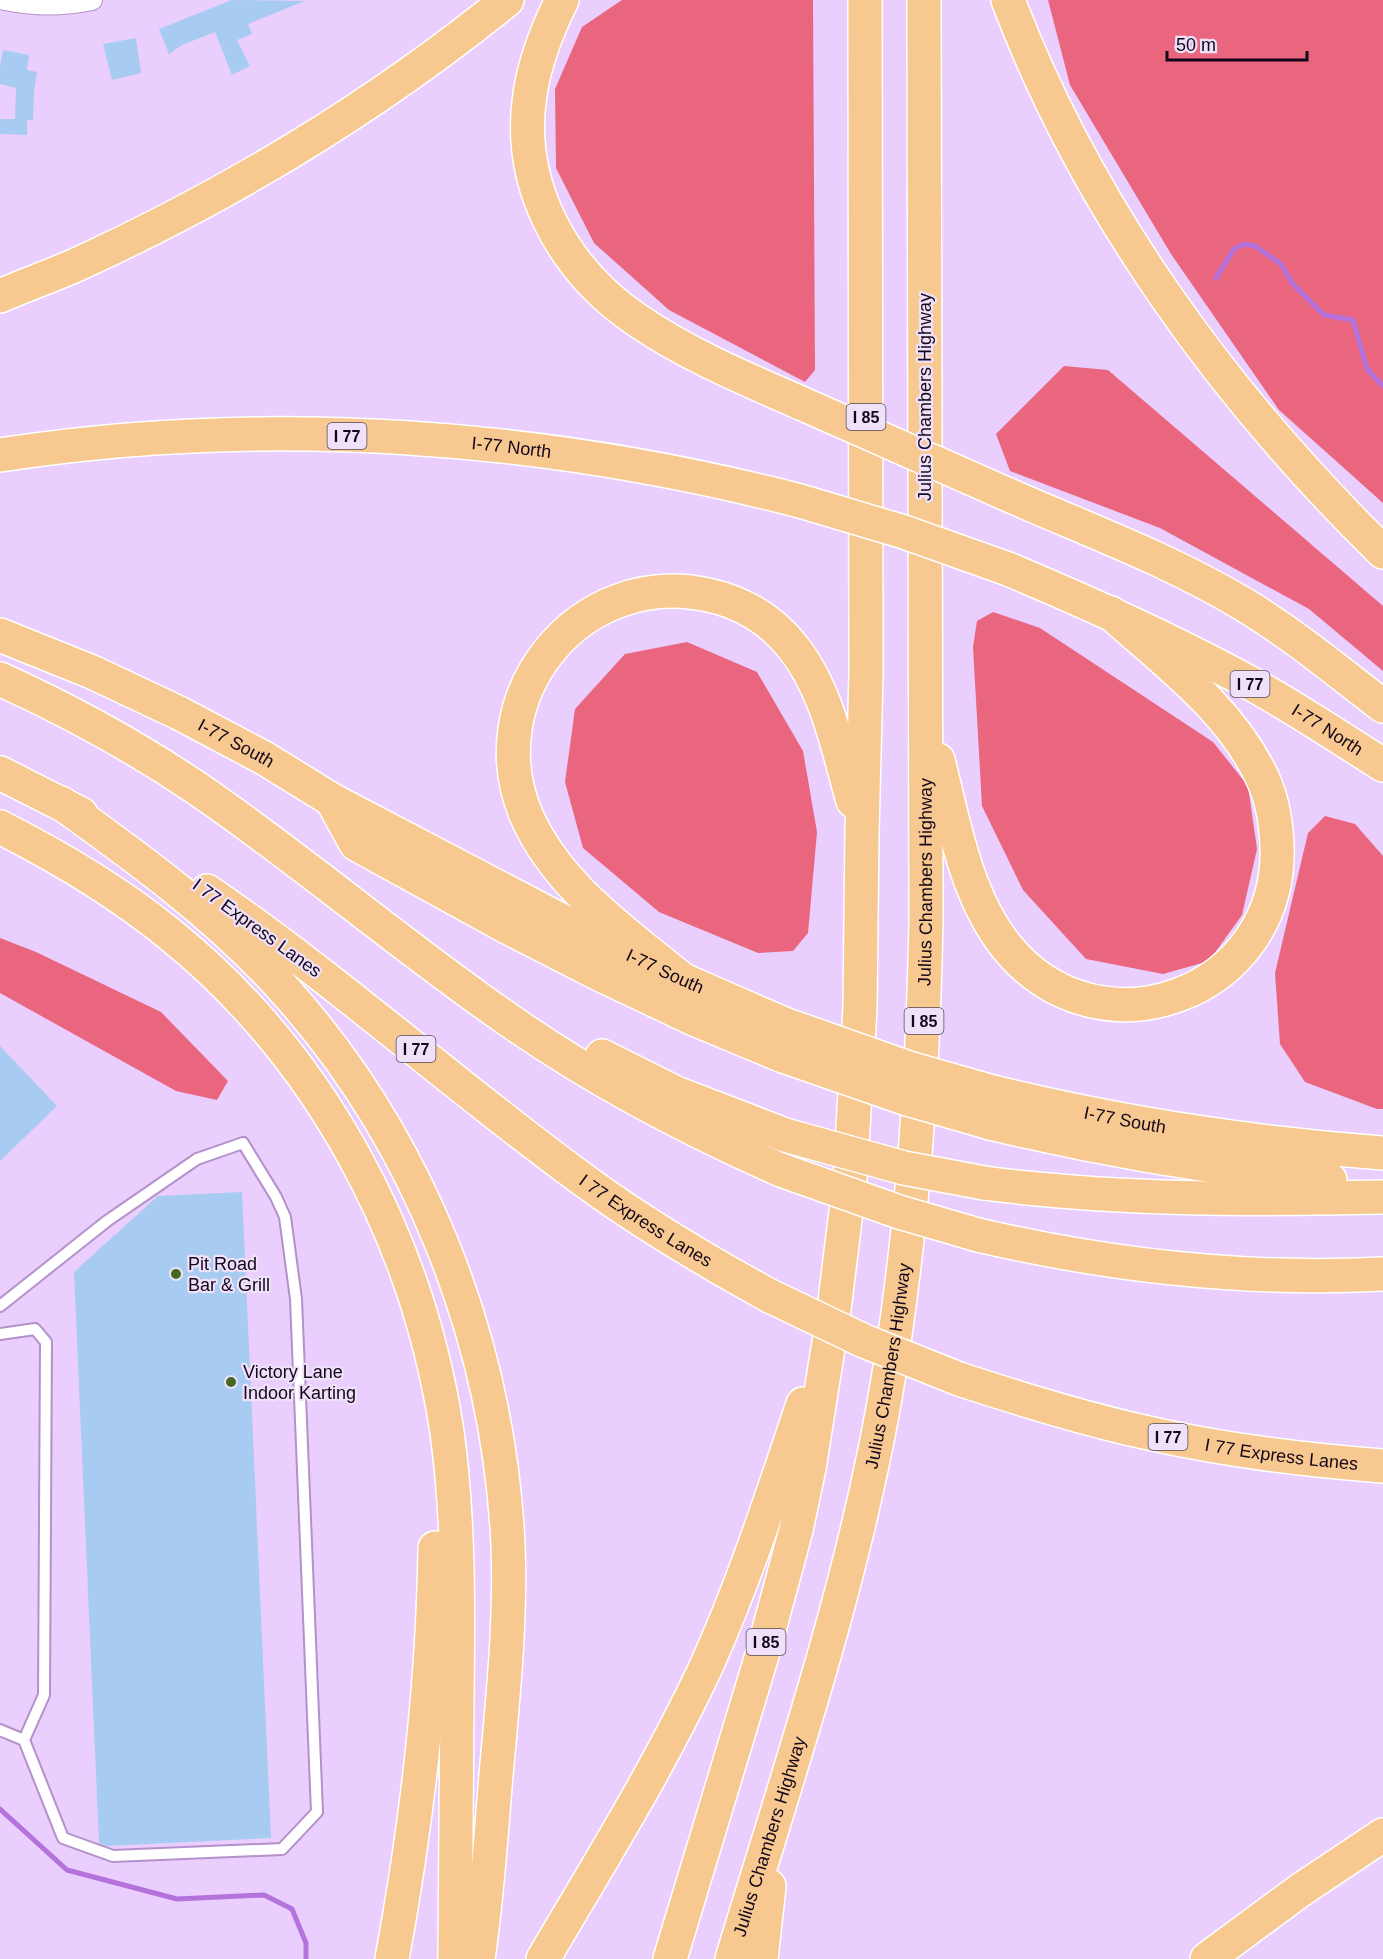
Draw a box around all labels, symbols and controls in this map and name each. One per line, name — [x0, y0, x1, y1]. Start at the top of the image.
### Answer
scale bar — [1167, 24, 1306, 62]
text: 50 m — [1176, 35, 1216, 55]
street label: Julius Chambers Highway — [915, 293, 935, 501]
road number: I 85 — [846, 404, 886, 430]
road number: I 77 — [328, 423, 366, 449]
street label: I-77 North — [471, 433, 552, 462]
road number: I 77 — [1230, 671, 1270, 697]
street label: I-77 North — [1288, 700, 1367, 760]
street label: I-77 South — [195, 715, 278, 772]
street label: Julius Chambers Highway — [914, 778, 936, 986]
street label: I 77 Express Lanes — [189, 875, 325, 981]
street label: I-77 South — [623, 945, 707, 998]
road number: I 85 — [904, 1008, 944, 1034]
road number: I 77 — [396, 1036, 436, 1062]
street label: I-77 South — [1082, 1103, 1168, 1137]
street label: I 77 Express Lanes — [575, 1170, 716, 1271]
place label: Pit Road Bar & Grill — [188, 1254, 270, 1295]
street label: Julius Chambers Highway — [861, 1262, 914, 1471]
marker: Pit Road Bar & Grill — [169, 1267, 183, 1281]
place label: Victory Lane Indoor Karting — [243, 1362, 356, 1403]
marker: Victory Lane Indoor Karting — [224, 1375, 238, 1389]
road number: I 77 — [1148, 1424, 1188, 1450]
street label: I 77 Express Lanes — [1203, 1435, 1359, 1474]
road number: I 85 — [746, 1629, 786, 1655]
street label: Julius Chambers Highway — [729, 1734, 810, 1939]

